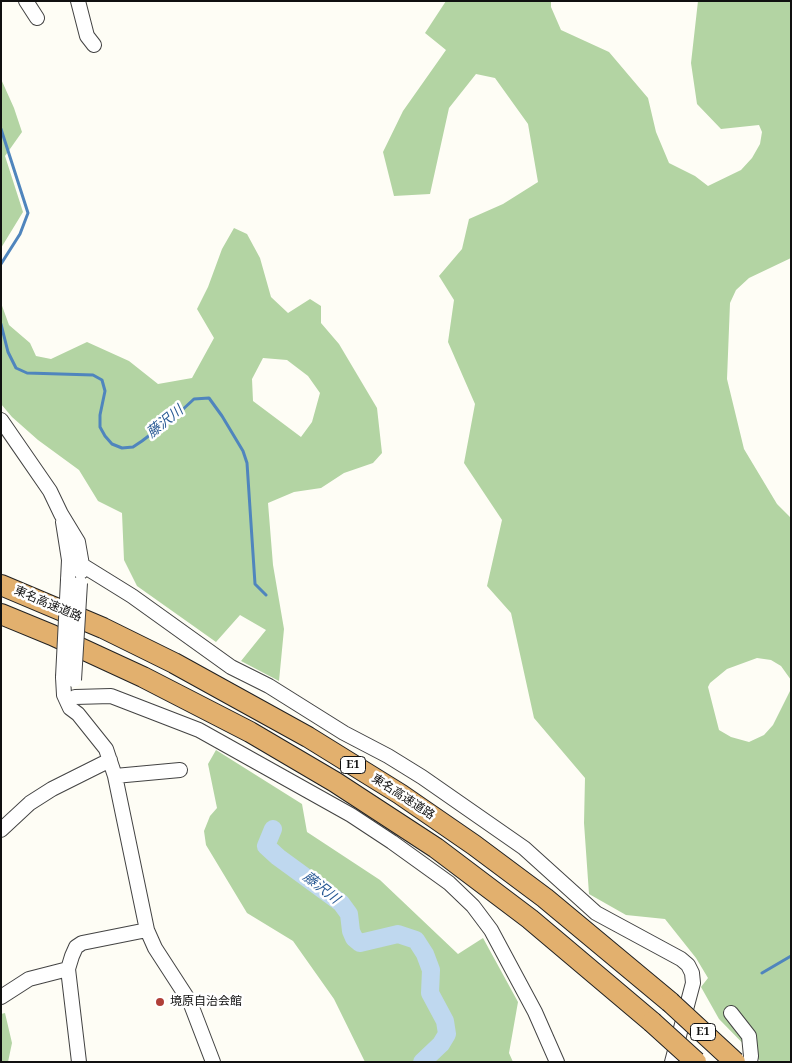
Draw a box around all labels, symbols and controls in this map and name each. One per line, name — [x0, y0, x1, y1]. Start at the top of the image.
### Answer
water label: 藤沢川 — [143, 402, 187, 442]
street label: 東名高速道路 — [12, 583, 84, 625]
road number: E1 — [340, 756, 366, 774]
street label: 東名高速道路 — [369, 771, 437, 823]
water label: 藤沢川 — [299, 868, 343, 908]
place label: 境原自治会館 — [170, 995, 242, 1009]
marker: 境原自治会館 — [154, 996, 166, 1008]
road number: E1 — [690, 1024, 716, 1040]

